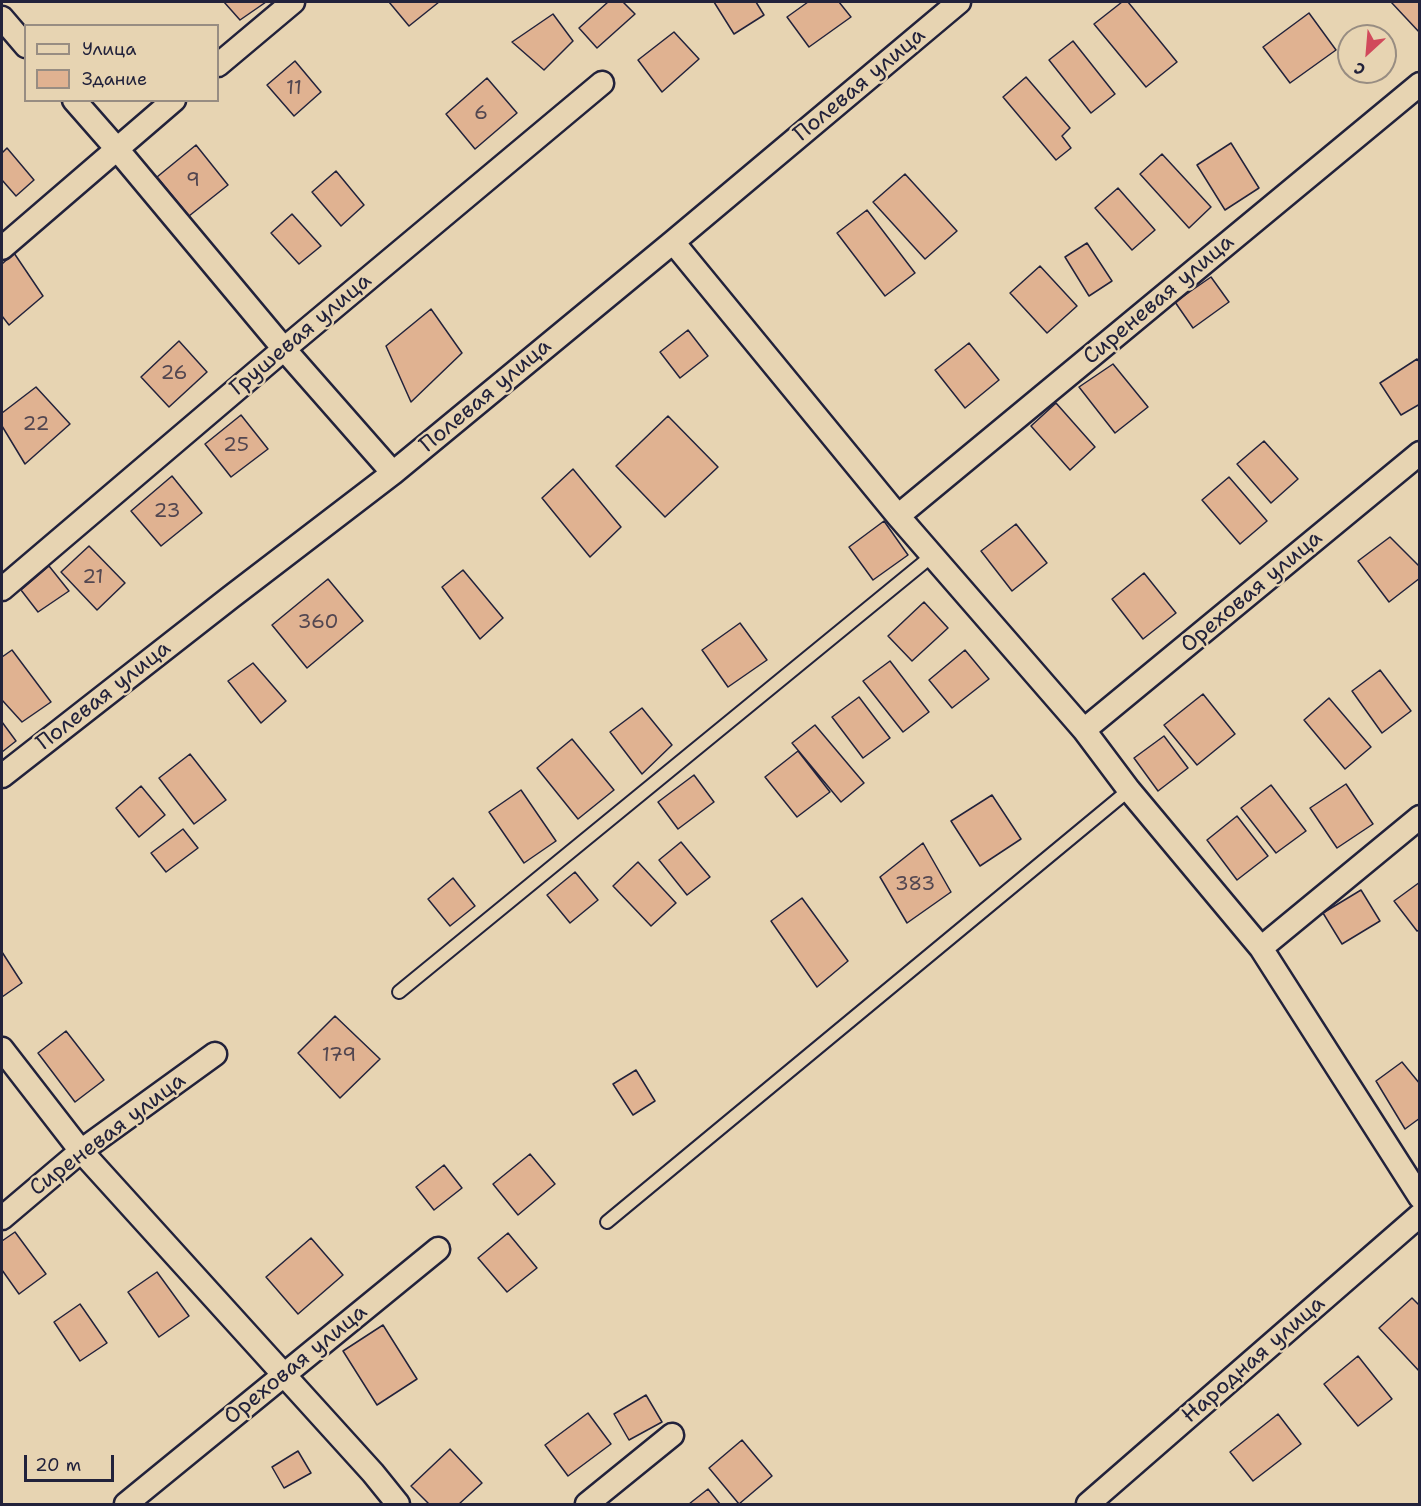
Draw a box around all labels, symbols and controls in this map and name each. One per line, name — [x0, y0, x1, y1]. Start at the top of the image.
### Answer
street label: Полевая улица — [789, 22, 931, 148]
legend — [24, 24, 219, 102]
north arrow — [1337, 24, 1397, 84]
text: Улица — [82, 37, 136, 61]
text: С — [1351, 57, 1369, 80]
text: Здание — [82, 67, 147, 91]
house number: 11 — [286, 77, 302, 101]
house number: 6 — [474, 102, 488, 126]
house number: 9 — [186, 169, 200, 193]
street label: Сиреневая улица — [1078, 229, 1240, 371]
street label: Грушевая улица — [225, 268, 377, 402]
street label: Полевая улица — [415, 333, 557, 459]
house number: 26 — [160, 362, 188, 386]
house number: 22 — [23, 413, 49, 437]
house number: 25 — [223, 434, 249, 458]
house number: 23 — [154, 500, 180, 524]
street label: Ореховая улица — [1176, 525, 1328, 659]
house number: 21 — [82, 566, 104, 590]
house number: 360 — [298, 611, 338, 635]
street label: Полевая улица — [32, 635, 176, 757]
house number: 383 — [895, 873, 935, 897]
house number: 179 — [322, 1044, 356, 1068]
street label: Сиреневая улица — [25, 1068, 191, 1202]
street label: Народная улица — [1177, 1291, 1331, 1429]
street label: Ореховая улица — [219, 1299, 373, 1431]
scale bar — [27, 1443, 117, 1481]
text: 20 m — [35, 1453, 81, 1477]

